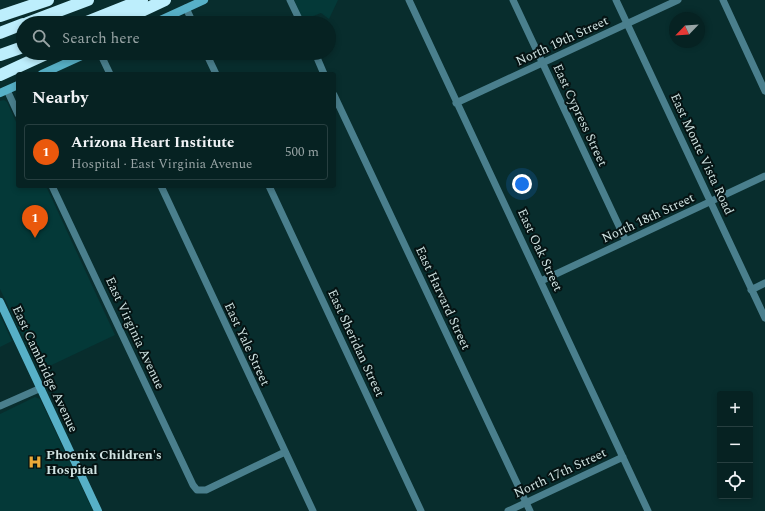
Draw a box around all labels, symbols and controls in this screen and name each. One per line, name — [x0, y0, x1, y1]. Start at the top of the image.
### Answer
street label: North 19th Street — [512, 11, 612, 71]
north arrow — [669, 12, 705, 48]
search box — [16, 16, 336, 60]
icon: search — [30, 27, 52, 49]
text: Search here — [62, 27, 140, 50]
street label: East Cypress Street — [547, 60, 613, 170]
text: Nearby — [32, 85, 88, 111]
street label: East Monte Vista Road — [665, 90, 739, 218]
text: Arizona Heart Institute — [71, 131, 234, 154]
text: 1 — [42, 142, 50, 162]
text: 500 m — [285, 142, 319, 162]
text: Hospital · East Virginia Avenue — [71, 154, 252, 174]
your location — [512, 174, 532, 194]
street label: North 18th Street — [598, 188, 698, 248]
pin: 1 — [22, 205, 48, 238]
street label: East Oak Street — [512, 205, 568, 295]
street label: East Harvard Street — [410, 243, 476, 354]
street label: East Virginia Avenue — [100, 273, 170, 393]
street label: East Sheridan Street — [322, 286, 390, 400]
street label: East Yale Street — [219, 299, 275, 390]
street label: East Cambridge Avenue — [7, 302, 83, 436]
map controls — [717, 391, 753, 499]
button: + — [717, 391, 753, 427]
button: − — [717, 427, 753, 463]
street label: North 17th Street — [510, 443, 610, 503]
place label: Phoenix Children's Hospital — [46, 445, 162, 480]
hospital icon: Phoenix Children's Hospital — [27, 454, 43, 470]
button: locate — [717, 463, 753, 499]

